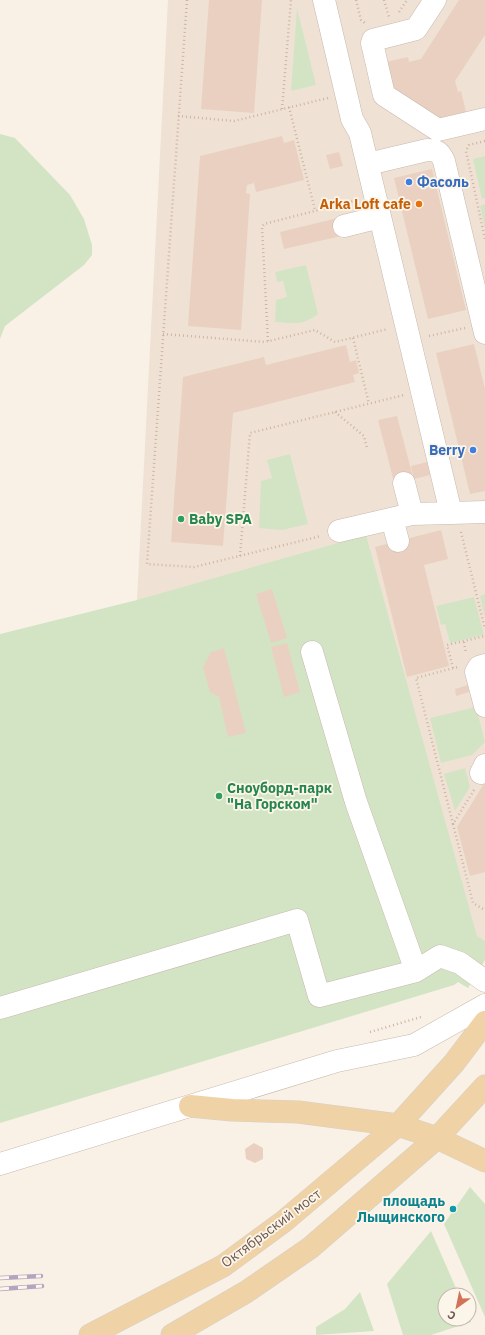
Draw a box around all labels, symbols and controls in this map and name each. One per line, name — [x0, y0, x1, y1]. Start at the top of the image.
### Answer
place label: Фасоль — [417, 173, 469, 191]
marker: Фасоль — [404, 177, 414, 187]
place label: Arka Loft cafe — [320, 195, 411, 213]
marker: Arka Loft cafe — [414, 199, 424, 209]
place label: Berry — [429, 441, 466, 459]
marker: Berry — [468, 445, 478, 455]
place label: Baby SPA — [189, 510, 252, 528]
marker: Baby SPA — [176, 514, 186, 524]
place label: Сноуборд-парк "На Горском" — [227, 779, 332, 813]
marker: Сноуборд-парк "На Горском" — [214, 791, 224, 801]
street label: Октябрьский мост — [217, 1184, 325, 1272]
place label: площадь Лыщинского — [357, 1192, 445, 1226]
marker: площадь Лыщинского — [448, 1204, 458, 1214]
north arrow — [437, 1287, 477, 1327]
text: С — [445, 1308, 458, 1323]

